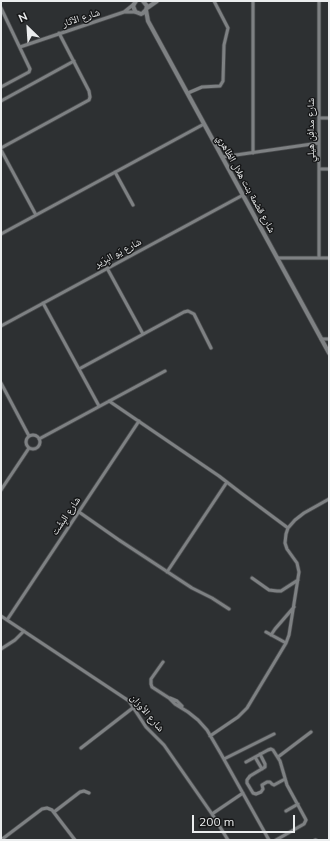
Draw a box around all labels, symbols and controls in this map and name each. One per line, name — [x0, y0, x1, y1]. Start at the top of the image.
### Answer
street label: شارع الآثار — [61, 6, 101, 30]
north arrow — [8, 8, 48, 48]
text: N — [16, 9, 30, 25]
street label: شارع مدافِن هيلي — [305, 98, 317, 162]
street label: شارع قضمة بنت هلال الظاهري — [214, 133, 278, 235]
street label: شارع يَو البِرَير — [93, 236, 143, 270]
street label: شارع البِشْت — [49, 494, 83, 538]
street label: شارع الأوزان — [127, 692, 167, 734]
scale bar — [194, 807, 297, 833]
text: 200 m — [199, 814, 234, 829]

